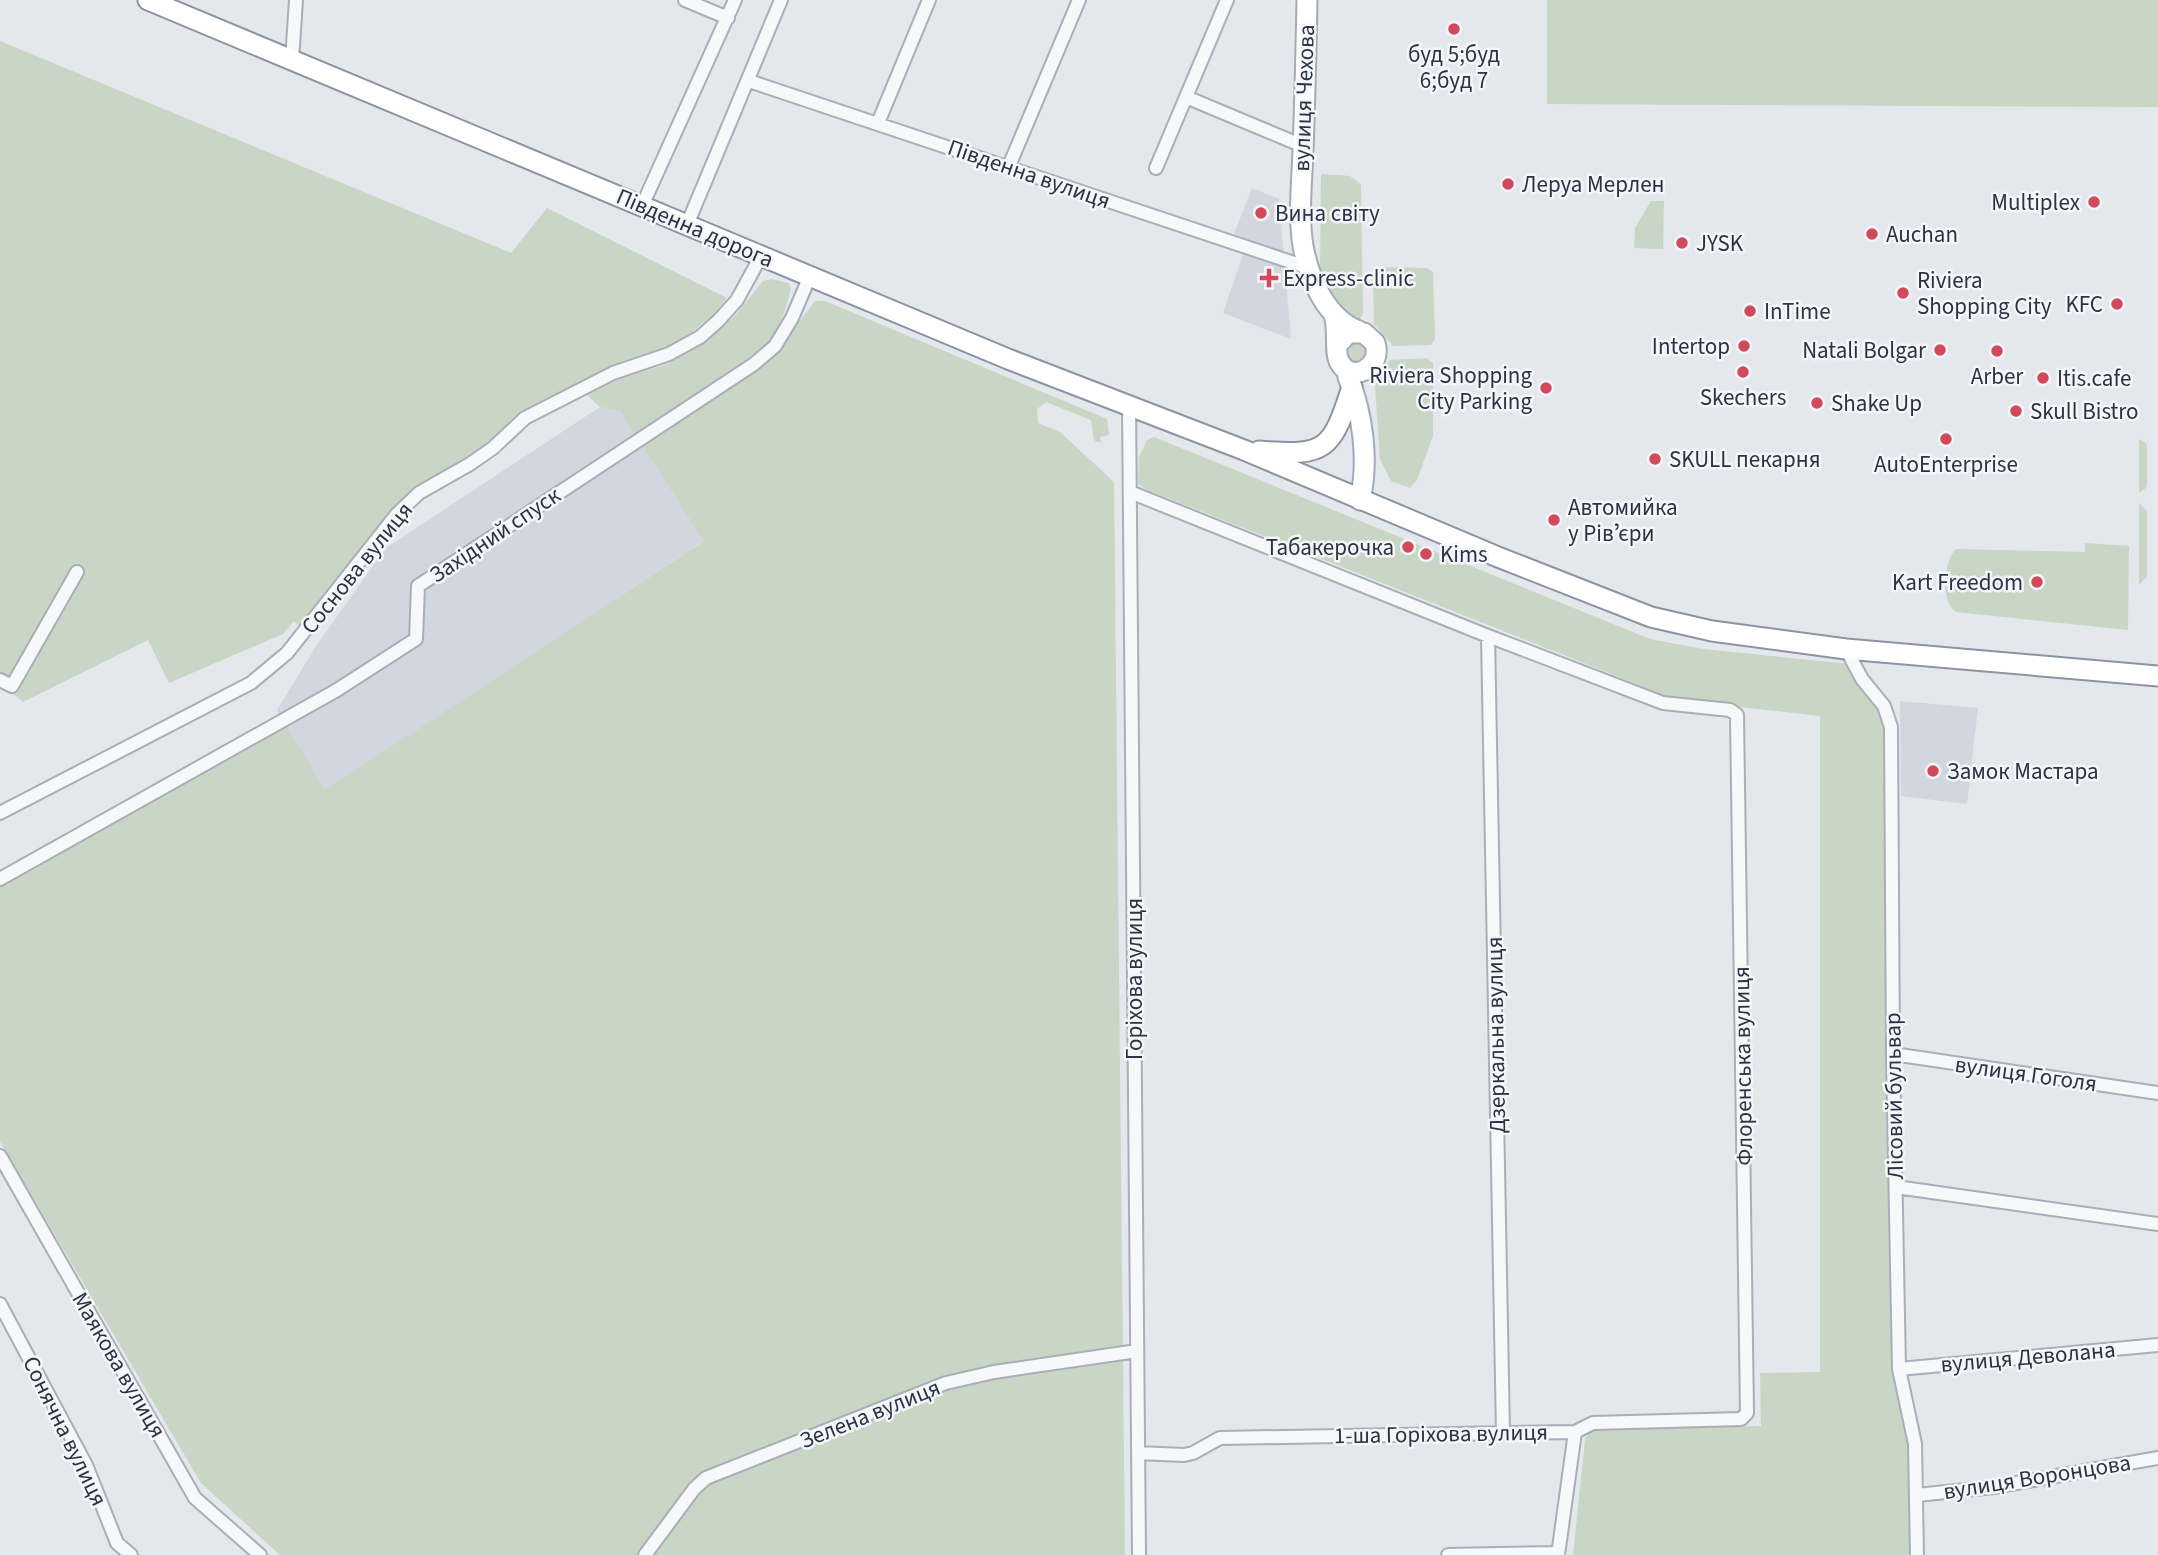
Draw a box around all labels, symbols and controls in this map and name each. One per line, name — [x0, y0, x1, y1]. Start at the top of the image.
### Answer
marker: буд 5;буд 6;буд 7 — [1446, 21, 1462, 37]
street label: вулиця Чехова — [1285, 24, 1323, 172]
place label: буд 5;буд 6;буд 7 — [1408, 38, 1500, 97]
street label: Південна вулиця — [943, 131, 1115, 217]
place label: Леруа Мерлен — [1522, 168, 1665, 201]
marker: Леруа Мерлен — [1500, 176, 1516, 192]
street label: Південна дорога — [611, 180, 779, 276]
place label: Multiplex — [1991, 186, 2080, 219]
marker: Multiplex — [2086, 194, 2102, 210]
place label: Вина світу — [1275, 197, 1380, 230]
marker: Вина світу — [1253, 205, 1269, 221]
place label: Auchan — [1886, 218, 1958, 251]
marker: Auchan — [1864, 226, 1880, 242]
place label: JYSK — [1696, 227, 1744, 260]
marker: JYSK — [1674, 235, 1690, 251]
place label: Express-clinic — [1283, 262, 1414, 295]
place label: Riviera Shopping City — [1917, 264, 2052, 323]
marker: Express-clinic — [1261, 270, 1277, 286]
marker: Riviera Shopping City — [1895, 285, 1911, 301]
place label: KFC — [2065, 288, 2103, 321]
place label: InTime — [1764, 295, 1831, 328]
marker: KFC — [2109, 296, 2125, 312]
marker: InTime — [1742, 303, 1758, 319]
place label: Intertop — [1652, 330, 1730, 363]
place label: Natali Bolgar — [1802, 334, 1927, 367]
marker: Intertop — [1736, 338, 1752, 354]
marker: Natali Bolgar — [1932, 342, 1948, 358]
marker: Arber — [1989, 343, 2005, 359]
place label: Riviera Shopping City Parking — [1369, 359, 1532, 418]
place label: Arber — [1971, 360, 2024, 393]
place label: Itis.cafe — [2057, 362, 2131, 395]
marker: Skechers — [1735, 364, 1751, 380]
marker: Itis.cafe — [2035, 370, 2051, 386]
marker: Riviera Shopping City Parking — [1538, 380, 1554, 396]
place label: Skechers — [1700, 381, 1786, 414]
place label: Shake Up — [1831, 387, 1922, 420]
marker: Shake Up — [1809, 395, 1825, 411]
place label: Skull Bistro — [2030, 395, 2139, 428]
marker: Skull Bistro — [2008, 403, 2024, 419]
marker: AutoEnterprise — [1938, 431, 1954, 447]
place label: SKULL пекарня — [1669, 443, 1821, 476]
place label: AutoEnterprise — [1874, 448, 2018, 481]
marker: SKULL пекарня — [1647, 451, 1663, 467]
street label: Західний спуск — [423, 479, 568, 591]
place label: Автомийка у Рівʼєри — [1568, 491, 1678, 550]
street label: Соснова вулиця — [293, 495, 421, 641]
marker: Автомийка у Рівʼєри — [1546, 512, 1562, 528]
place label: Табакерочка — [1266, 531, 1394, 564]
place label: Kims — [1440, 538, 1488, 571]
marker: Табакерочка — [1400, 539, 1416, 555]
marker: Kims — [1418, 546, 1434, 562]
place label: Kart Freedom — [1892, 566, 2023, 599]
marker: Kart Freedom — [2029, 574, 2045, 590]
place label: Замок Мастара — [1947, 755, 2099, 788]
marker: Замок Мастара — [1925, 763, 1941, 779]
street label: Горіхова вулиця — [1118, 898, 1151, 1060]
street label: Дзеркальна вулиця — [1478, 936, 1514, 1134]
street label: Флоренська вулиця — [1725, 966, 1761, 1166]
street label: Лісовий бульвар — [1876, 1012, 1912, 1180]
street label: вулиця Гоголя — [1953, 1048, 2099, 1100]
street label: Маякова вулиця — [64, 1286, 174, 1444]
street label: вулиця Деволана — [1939, 1333, 2117, 1381]
street label: Сонячна вулиця — [14, 1350, 116, 1512]
street label: Зелена вулиця — [795, 1371, 945, 1457]
street label: 1-ша Горіхова вулиця — [1334, 1416, 1548, 1452]
street label: вулиця Воронцова — [1941, 1446, 2133, 1508]

